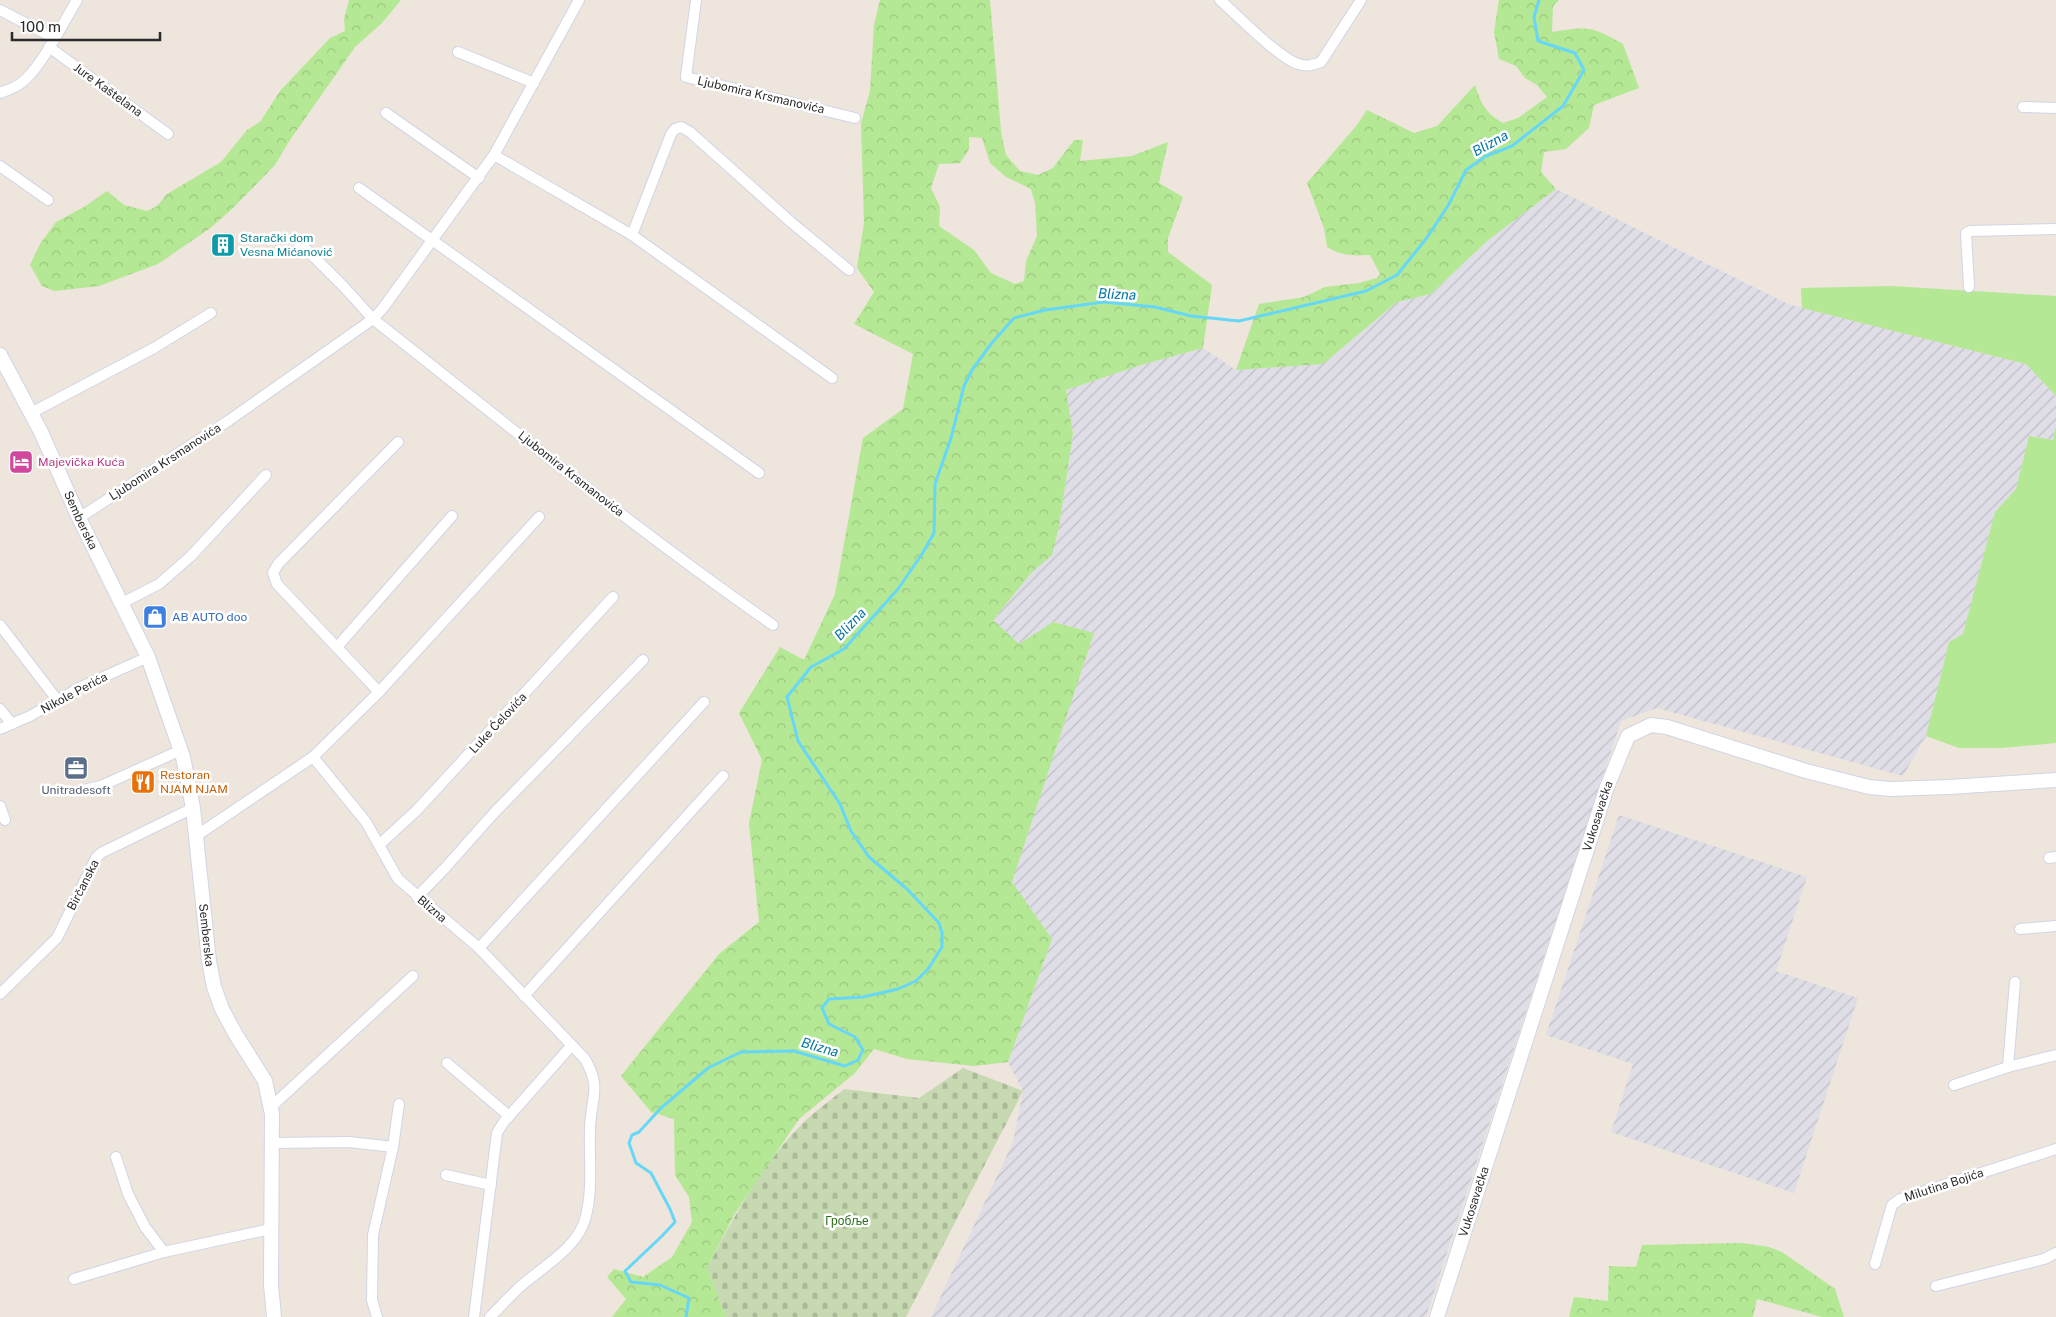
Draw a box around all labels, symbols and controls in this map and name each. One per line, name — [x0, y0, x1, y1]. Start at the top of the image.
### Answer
scale bar — [12, 10, 160, 42]
text: 100 m — [20, 18, 61, 35]
street label: Jure Kaštelana — [71, 60, 145, 120]
street label: Ljubomira Krsmanovića — [696, 74, 826, 116]
water label: Blizna — [1469, 127, 1511, 159]
place label: Starački dom Vesna Mićanović — [240, 231, 333, 259]
building icon: Starački dom Vesna Mićanović — [210, 232, 236, 258]
water label: Blizna — [1097, 285, 1137, 303]
street label: Ljubomira Krsmanovića — [107, 421, 223, 503]
street label: Ljubomira Krsmanovića — [515, 428, 627, 520]
hotel icon: Majevička Kuća — [8, 449, 34, 475]
place label: Majevička Kuća — [38, 455, 125, 469]
street label: Semberska — [61, 489, 101, 552]
shop icon: AB AUTO doo — [142, 604, 168, 630]
water label: Blizna — [831, 605, 869, 643]
place label: AB AUTO doo — [172, 610, 248, 624]
street label: Nikole Perića — [38, 670, 110, 716]
street label: Luke Ćelovića — [467, 690, 529, 756]
office icon: Unitradesoft — [63, 755, 89, 781]
place label: Restoran NJAM NJAM — [160, 768, 228, 796]
restaurant icon: Restoran NJAM NJAM — [130, 769, 156, 795]
street label: Vukosavačka — [1580, 779, 1616, 853]
place label: Unitradesoft — [41, 783, 111, 797]
street label: Birčanska — [64, 857, 102, 913]
street label: Blizna — [415, 893, 449, 925]
street label: Semberska — [196, 903, 217, 968]
water label: Blizna — [799, 1034, 841, 1060]
street label: Vukosavačka — [1456, 1165, 1492, 1239]
street label: Milutina Bojića — [1903, 1166, 1985, 1204]
park label: Гробље — [825, 1214, 869, 1228]

